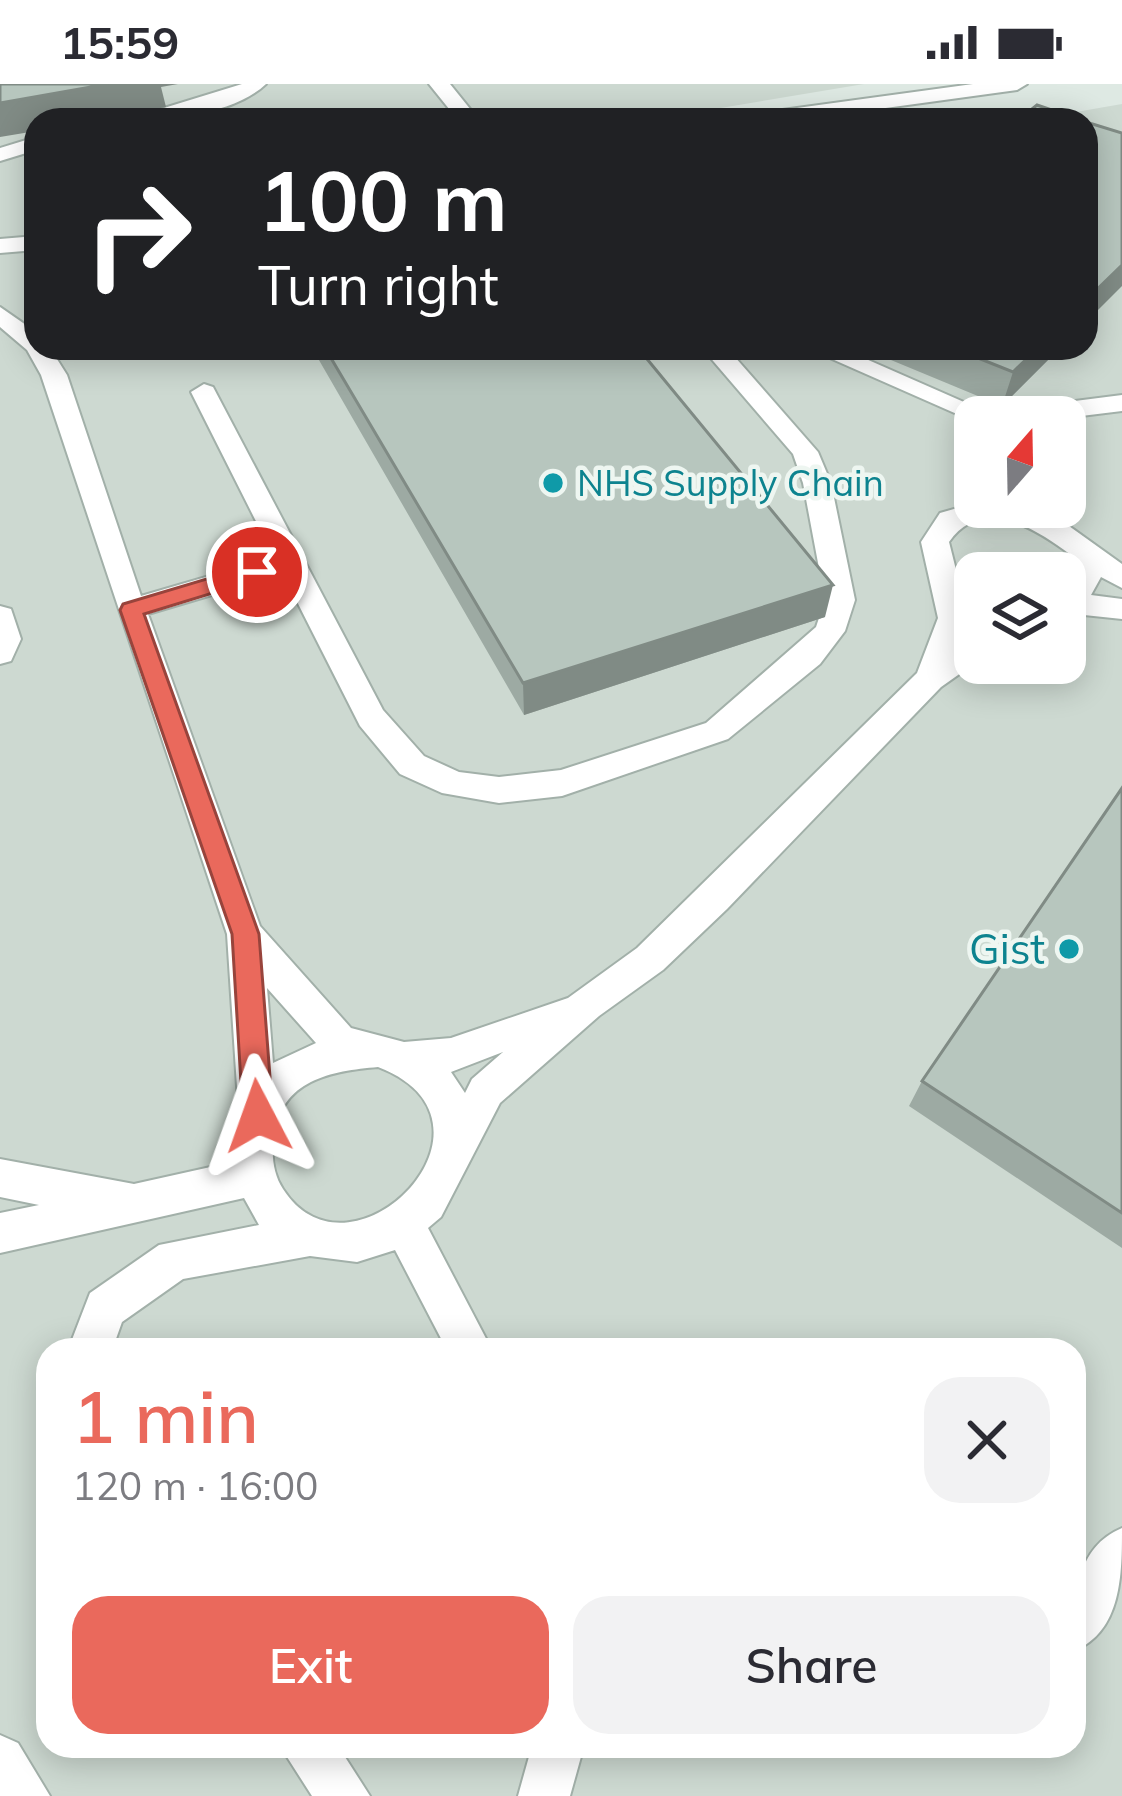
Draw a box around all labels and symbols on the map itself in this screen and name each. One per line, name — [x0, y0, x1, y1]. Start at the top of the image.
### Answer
north arrow — [954, 396, 1086, 528]
place label: NHS Supply Chain — [577, 460, 884, 505]
marker: NHS Supply Chain — [540, 470, 566, 496]
pin — [206, 521, 308, 623]
place label: Gist — [969, 922, 1045, 975]
marker: Gist — [1056, 936, 1082, 962]
position arrow — [195, 1053, 321, 1179]

